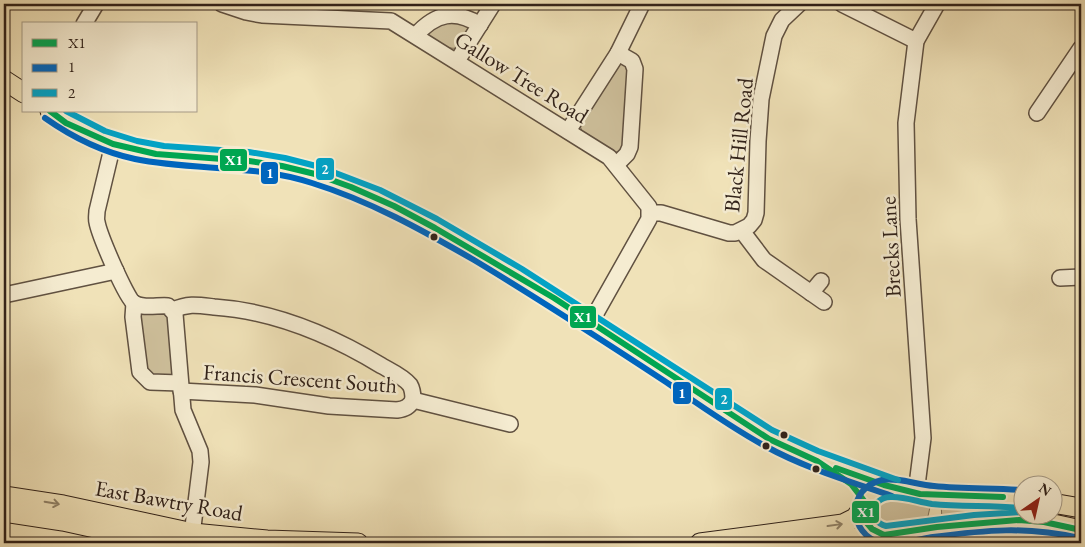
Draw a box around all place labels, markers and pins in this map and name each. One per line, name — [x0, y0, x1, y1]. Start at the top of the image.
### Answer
unlabelled marker — [429, 232, 439, 242]
unlabelled marker — [779, 430, 789, 440]
unlabelled marker — [761, 441, 771, 451]
unlabelled marker — [811, 464, 821, 474]

